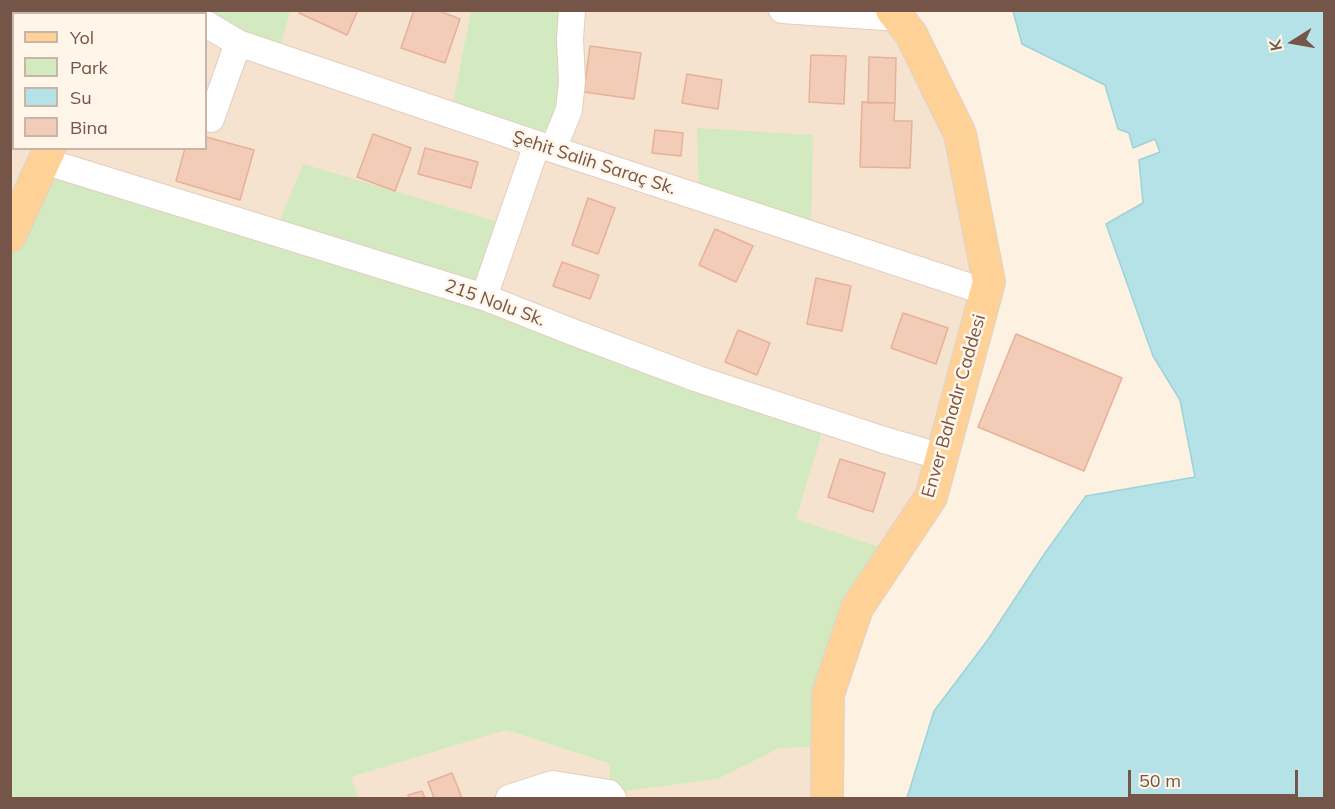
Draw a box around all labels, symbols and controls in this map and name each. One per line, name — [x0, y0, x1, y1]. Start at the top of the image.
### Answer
legend — [12, 12, 207, 150]
north arrow — [1263, 12, 1323, 72]
text: Yol — [70, 26, 94, 49]
text: K — [1264, 38, 1286, 53]
text: Park — [70, 56, 108, 79]
text: Su — [70, 86, 92, 109]
text: Bina — [70, 116, 108, 139]
street label: Şehit Salih Saraç Sk. — [510, 126, 678, 200]
street label: 215 Nolu Sk. — [442, 275, 548, 331]
street label: Enver Bahadır Caddesi — [917, 312, 991, 500]
scale bar — [1131, 758, 1300, 796]
text: 50 m — [1139, 769, 1181, 792]

